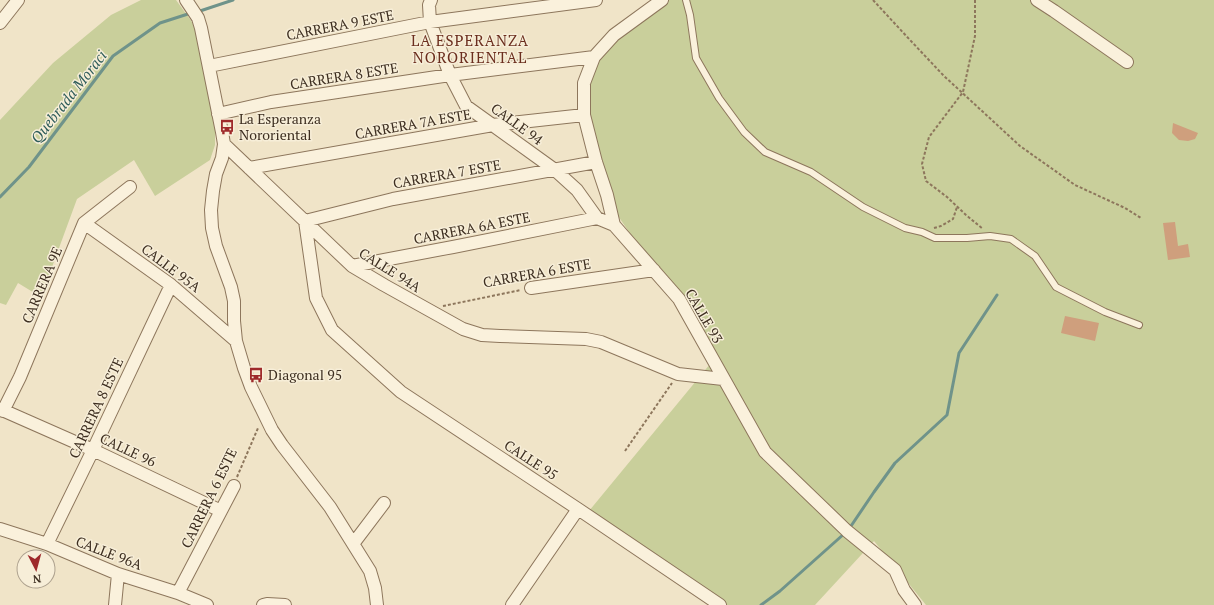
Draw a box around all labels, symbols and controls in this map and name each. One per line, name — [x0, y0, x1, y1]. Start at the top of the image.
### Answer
street label: CARRERA 9 ESTE — [285, 5, 395, 44]
district label: LA ESPERANZA NORORIENTAL — [411, 30, 529, 67]
water label: Quebrada Moraci — [26, 45, 111, 147]
street label: CARRERA 8 ESTE — [289, 58, 399, 93]
street label: CALLE 94 — [487, 98, 548, 149]
street label: CARRERA 7A ESTE — [353, 104, 472, 143]
place label: La Esperanza Nororiental — [239, 109, 321, 144]
bus stop icon: La Esperanza Nororiental — [218, 118, 236, 136]
street label: CARRERA 7 ESTE — [392, 155, 502, 192]
street label: CARRERA 6A ESTE — [412, 207, 532, 248]
street label: CALLE 95A — [138, 239, 205, 296]
street label: CALLE 94A — [356, 243, 425, 296]
street label: CARRERA 9E — [17, 244, 66, 326]
street label: CARRERA 6 ESTE — [482, 254, 592, 291]
street label: CALLE 93 — [681, 285, 728, 347]
street label: CARRERA 8 ESTE — [64, 354, 127, 461]
place label: Diagonal 95 — [268, 365, 342, 384]
bus stop icon: Diagonal 95 — [247, 366, 265, 384]
street label: CALLE 96 — [97, 428, 160, 471]
street label: CALLE 95 — [501, 435, 562, 484]
street label: CARRERA 6 ESTE — [176, 445, 241, 551]
street label: CALLE 96A — [73, 531, 146, 574]
north arrow — [16, 549, 56, 589]
text: N — [32, 572, 42, 586]

